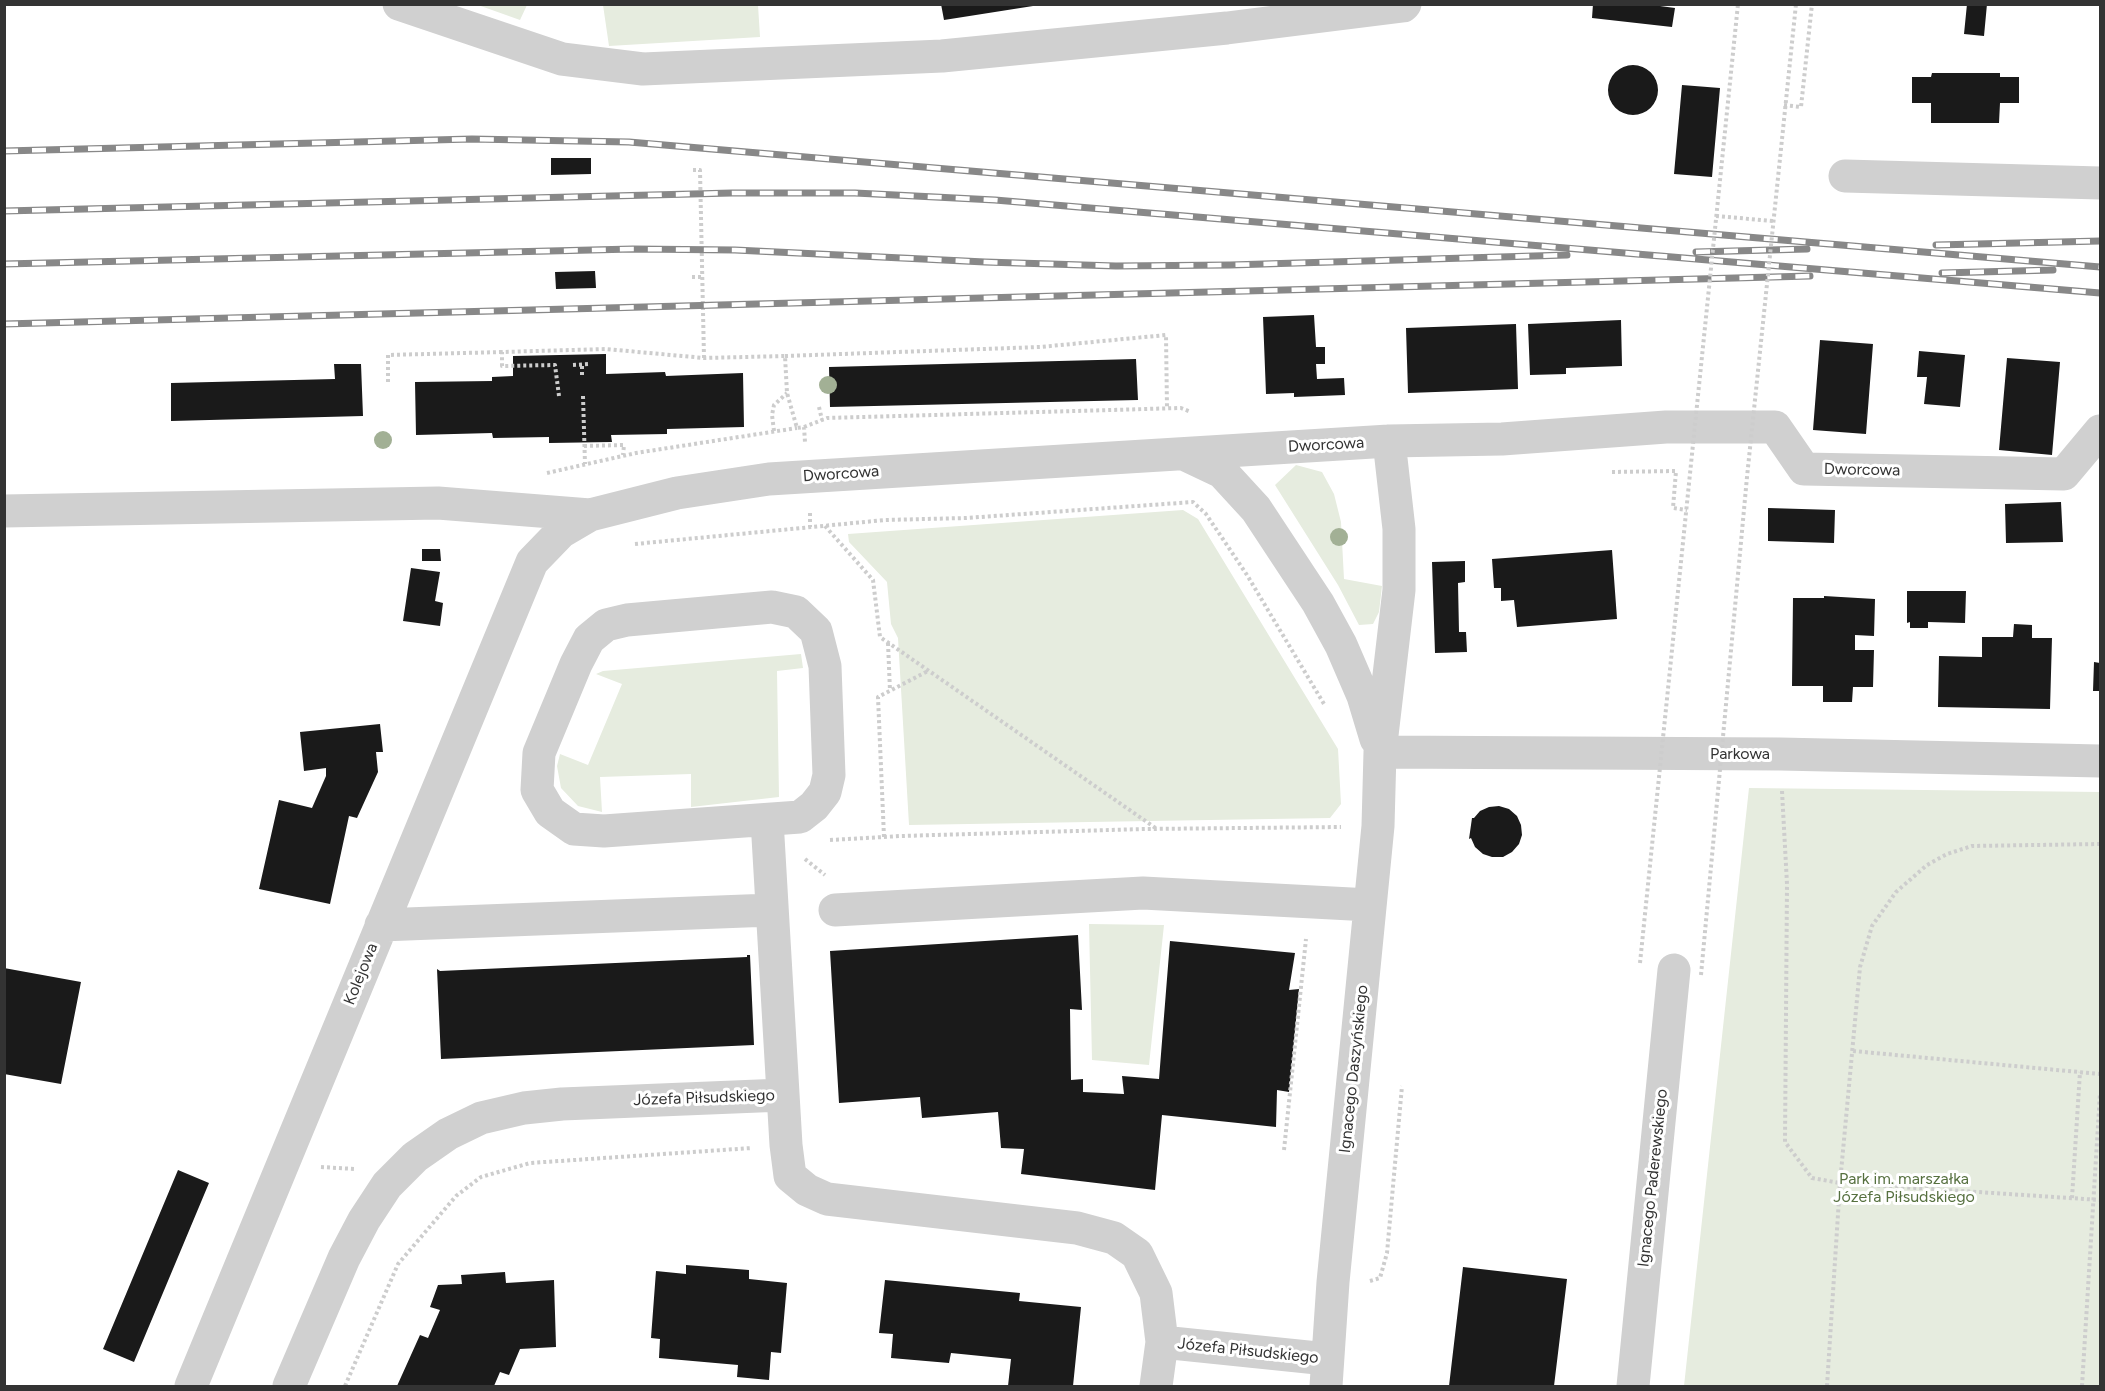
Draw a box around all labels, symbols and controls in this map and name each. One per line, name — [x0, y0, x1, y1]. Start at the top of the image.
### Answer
street label: Dworcowa — [1287, 433, 1365, 457]
street label: Dworcowa — [1824, 460, 1900, 480]
street label: Dworcowa — [802, 462, 880, 486]
street label: Parkowa — [1710, 744, 1770, 764]
street label: Kolejowa — [340, 940, 382, 1008]
street label: Ignacego Daszyńskiego — [1336, 984, 1372, 1154]
street label: Józefa Piłsudskiego — [633, 1086, 775, 1110]
street label: Ignacego Paderewskiego — [1634, 1088, 1672, 1268]
park label: Park im. marszałka Józefa Piłsudskiego — [1833, 1169, 1975, 1207]
street label: Józefa Piłsudskiego — [1177, 1334, 1319, 1368]

